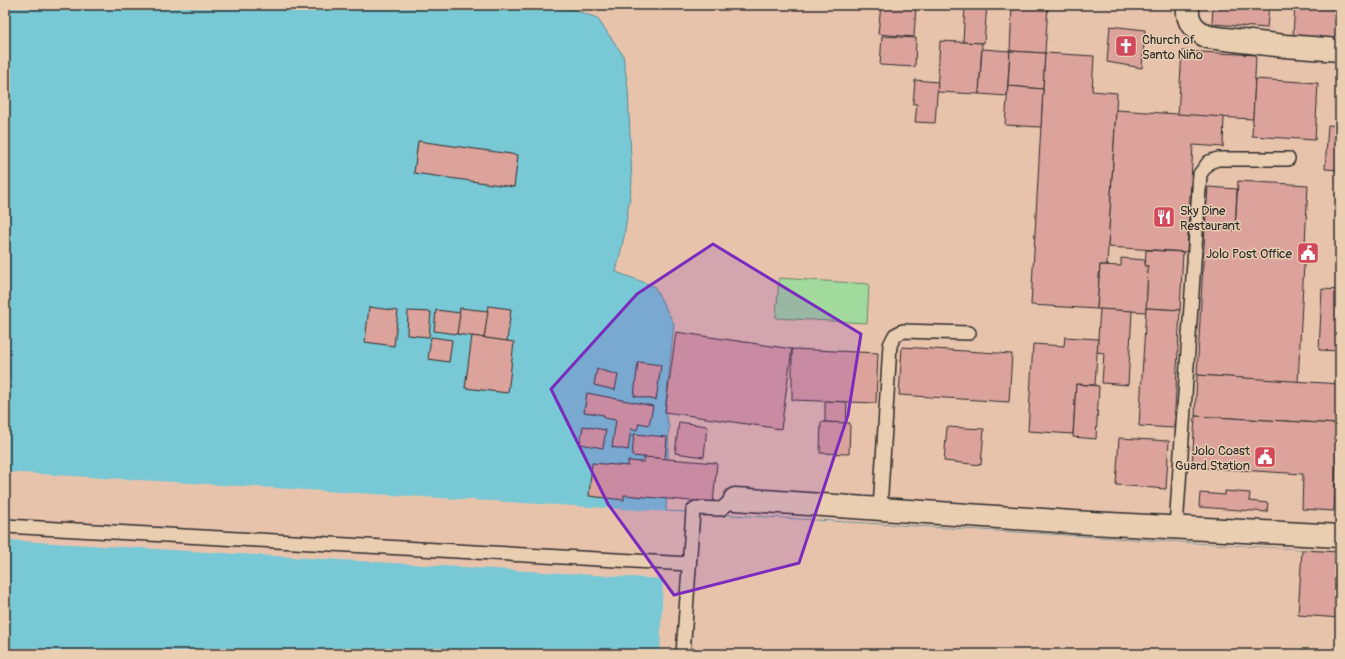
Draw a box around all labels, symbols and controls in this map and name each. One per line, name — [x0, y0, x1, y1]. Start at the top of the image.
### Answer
place label: Church of Santo Niño — [1142, 32, 1203, 63]
church icon: Church of Santo Niño — [1113, 33, 1139, 59]
place label: Sky Dine Restaurant — [1180, 203, 1241, 234]
restaurant icon: Sky Dine Restaurant — [1151, 204, 1177, 230]
public building icon: Jolo Post Office — [1295, 240, 1321, 266]
place label: Jolo Post Office — [1206, 246, 1293, 262]
place label: Jolo Coast Guard Station — [1175, 443, 1251, 474]
public building icon: Jolo Coast Guard Station — [1252, 444, 1278, 470]

